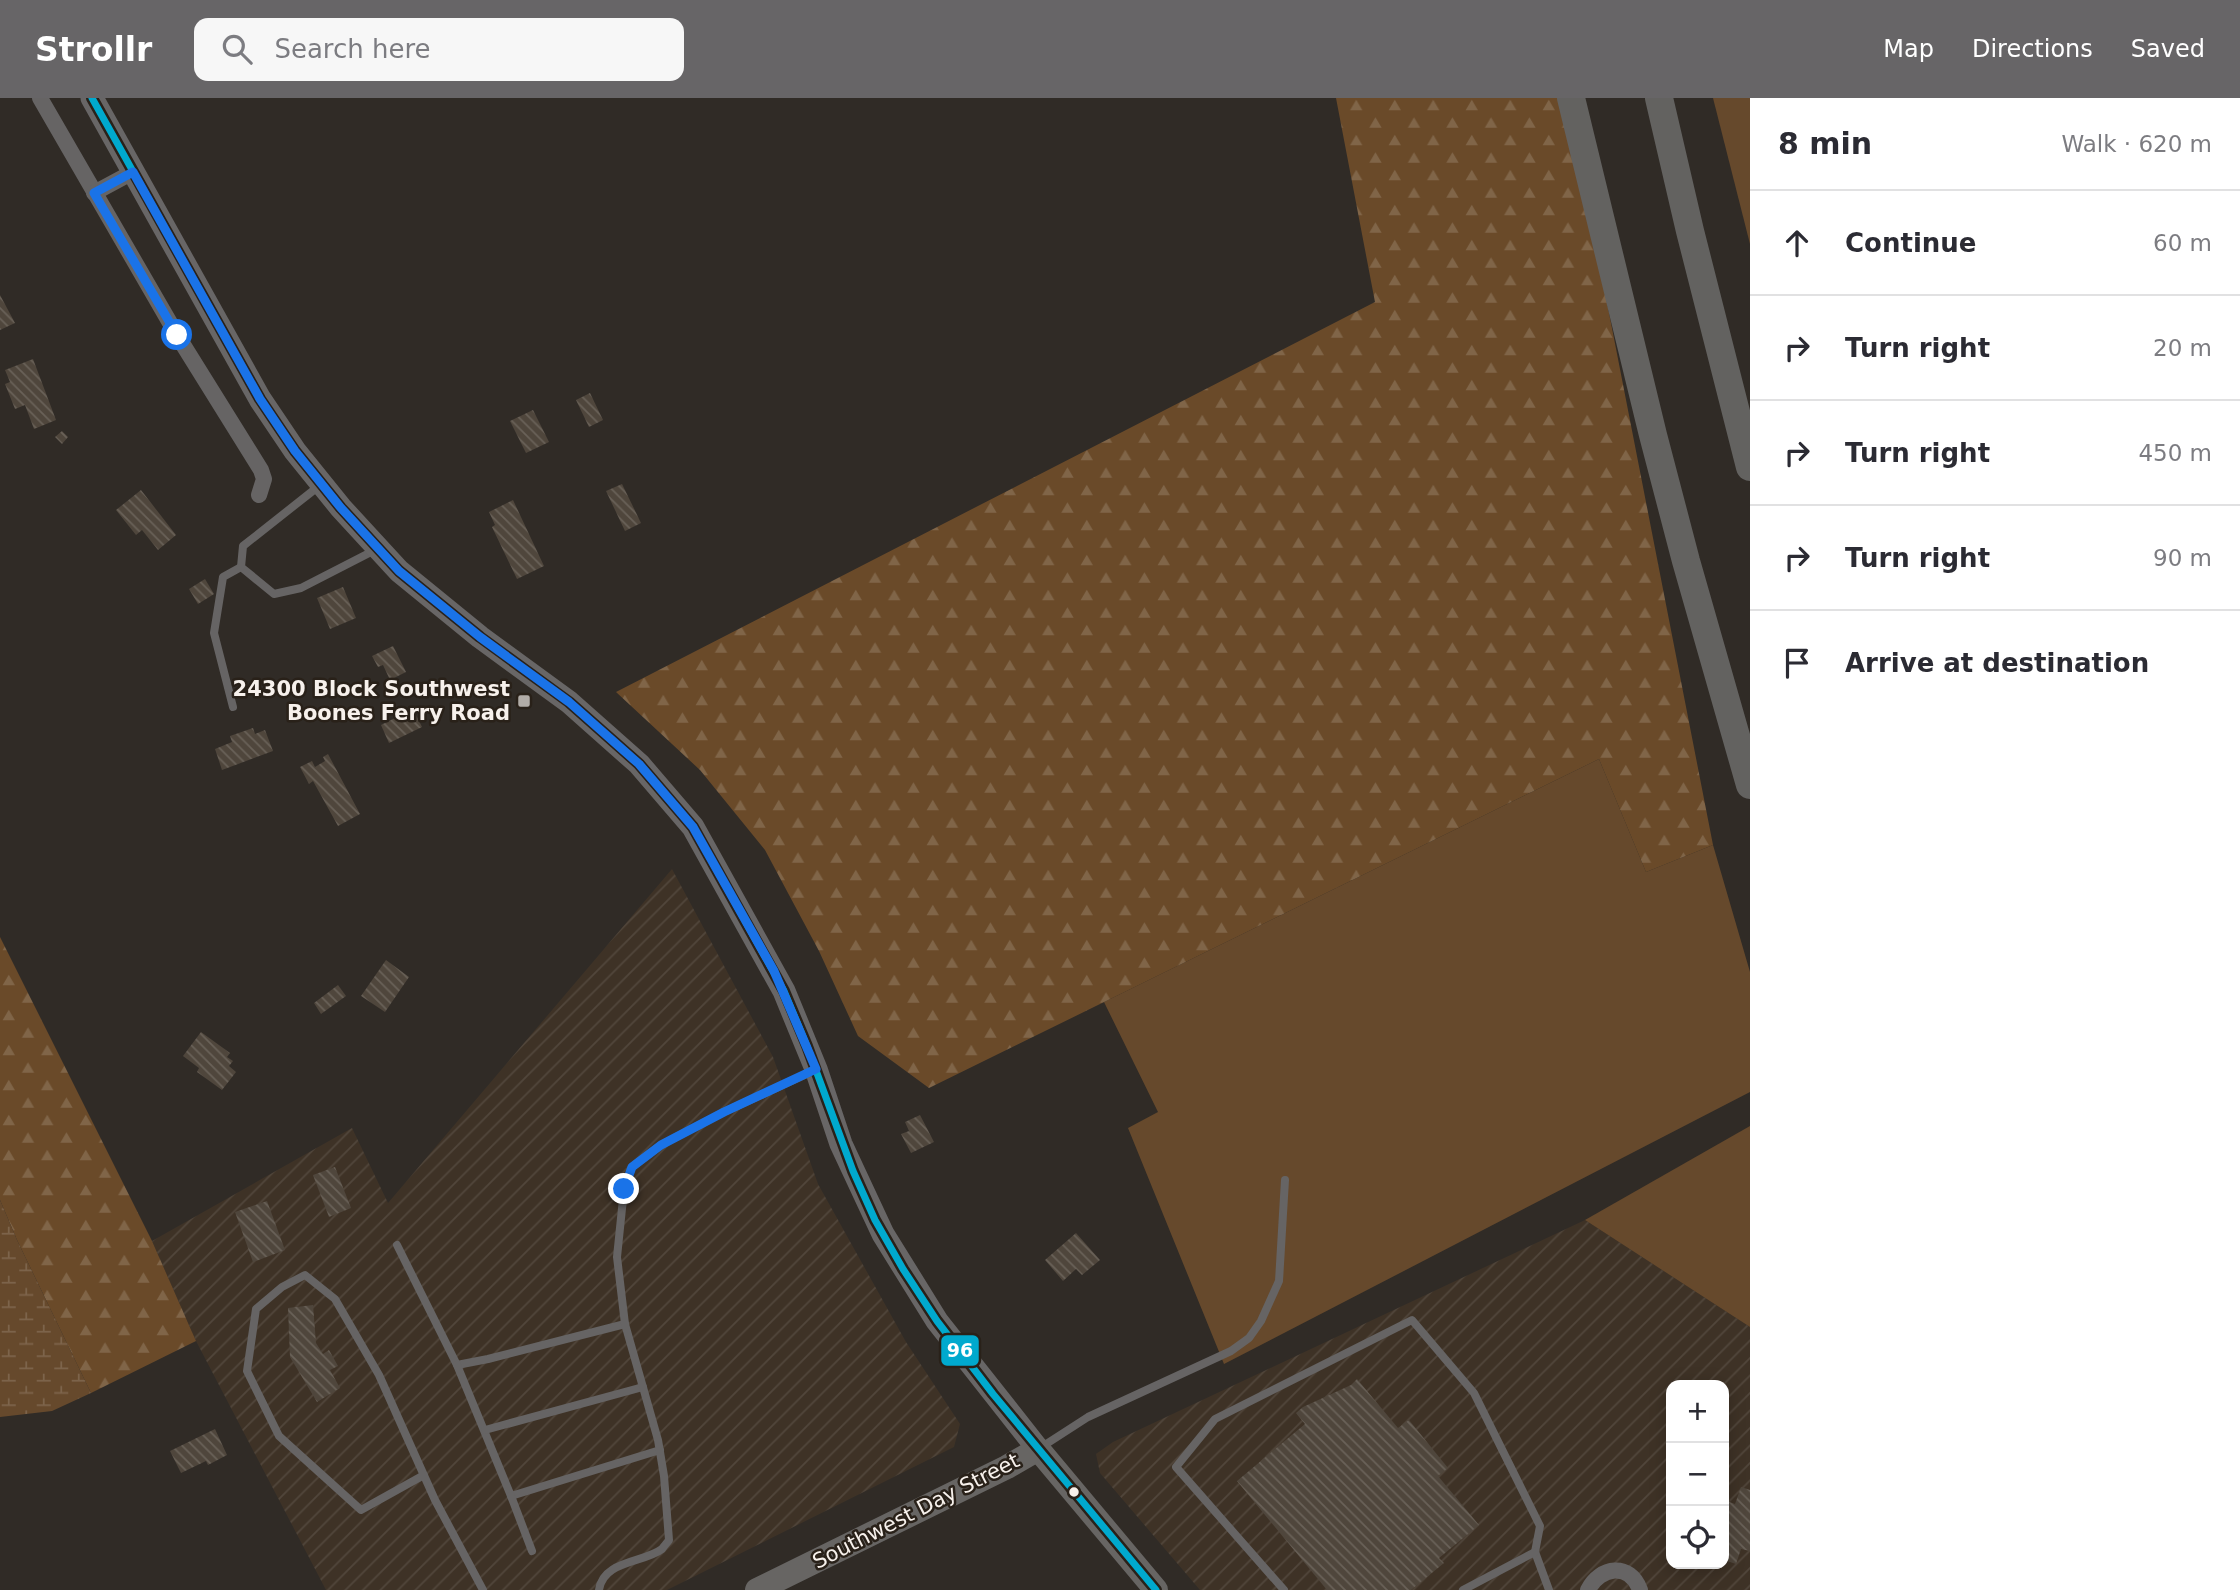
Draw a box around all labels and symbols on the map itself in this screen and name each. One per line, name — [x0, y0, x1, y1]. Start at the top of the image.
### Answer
route start — [161, 319, 192, 350]
place label: 24300 Block Southwest Boones Ferry Road — [233, 677, 510, 725]
marker: 24300 Block Southwest Boones Ferry Road — [516, 693, 532, 709]
route end — [608, 1173, 639, 1204]
line badge: 96 — [940, 1334, 980, 1367]
text: 96 — [947, 1339, 973, 1361]
street label: Southwest Day Street — [809, 1448, 1023, 1574]
unlabelled marker — [1067, 1485, 1081, 1499]

